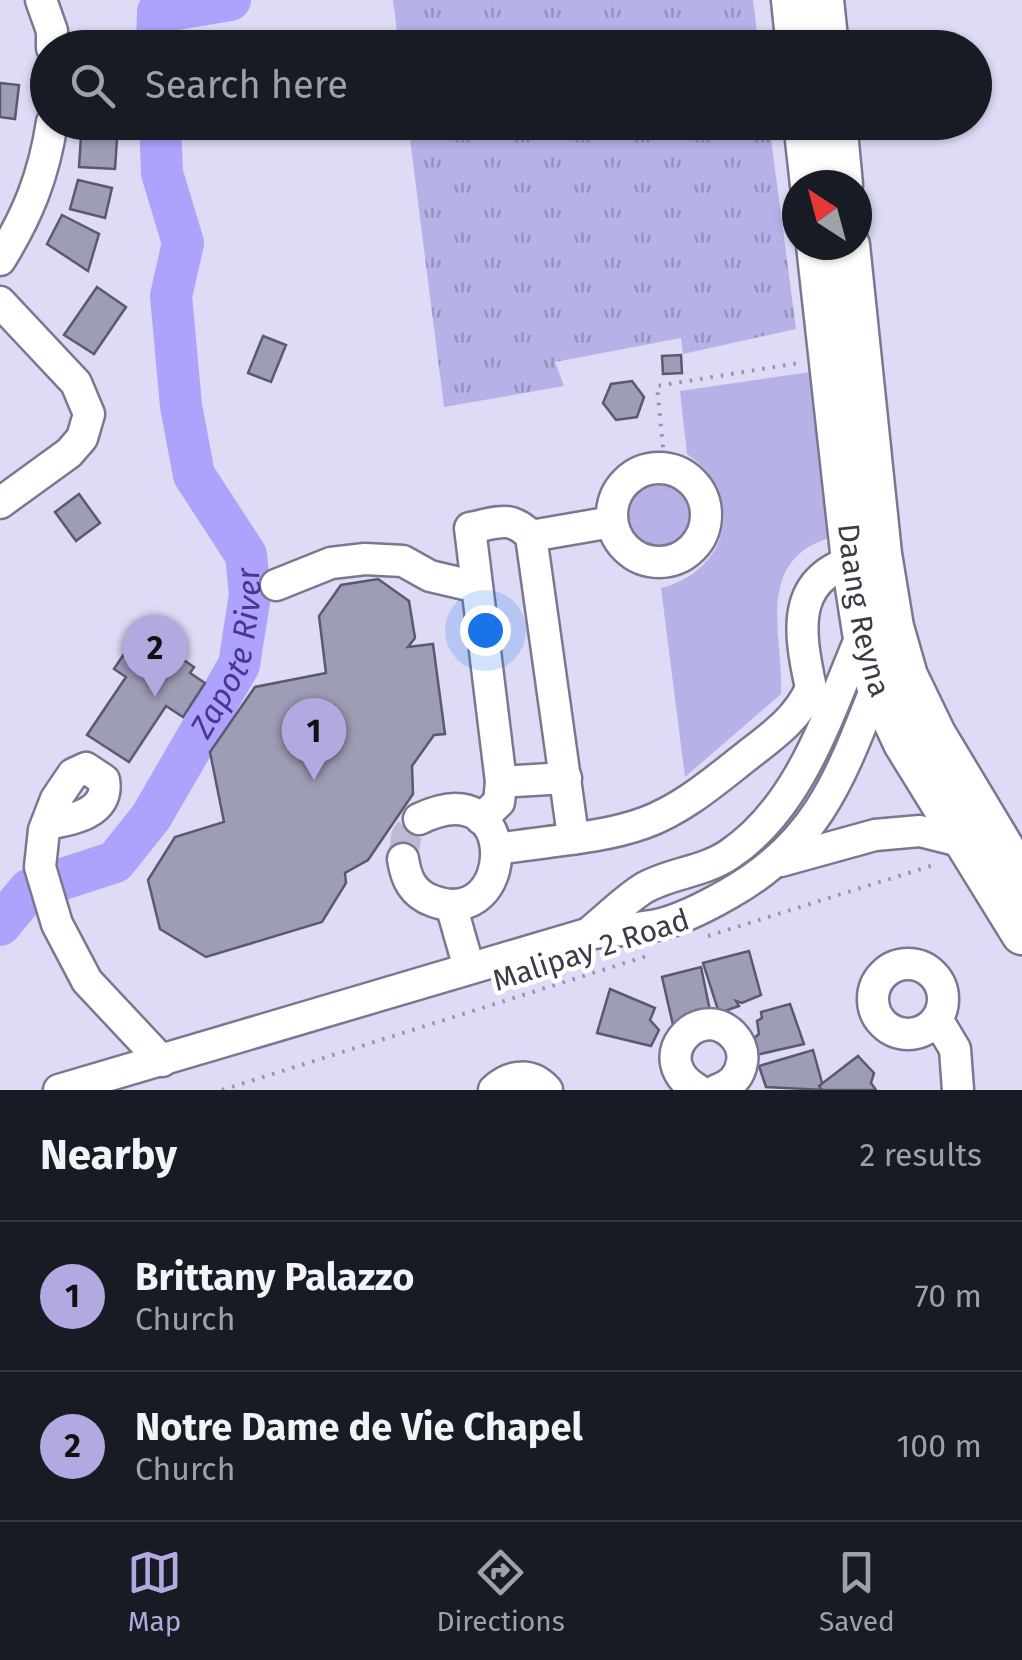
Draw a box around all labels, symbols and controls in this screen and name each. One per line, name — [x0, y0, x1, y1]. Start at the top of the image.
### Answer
search box — [30, 30, 992, 140]
icon: search — [65, 58, 120, 113]
text: Search here — [145, 62, 348, 108]
north arrow — [782, 170, 872, 260]
street label: Daang Reyna — [830, 522, 898, 703]
water label: Zapote River — [182, 564, 269, 745]
your location — [460, 605, 511, 656]
pin: 2 — [122, 614, 188, 697]
pin: 1 — [282, 698, 346, 780]
street label: Malipay 2 Road — [488, 901, 694, 999]
text: Nearby — [40, 1130, 177, 1180]
text: 2 results — [859, 1136, 982, 1174]
text: Brittany Palazzo — [135, 1254, 414, 1300]
text: 1 — [65, 1277, 80, 1315]
text: 70 m — [914, 1277, 982, 1315]
text: Church — [135, 1300, 235, 1338]
text: Notre Dame de Vie Chapel — [135, 1404, 583, 1450]
text: 2 — [64, 1427, 81, 1465]
text: 100 m — [897, 1427, 982, 1465]
text: Church — [135, 1450, 235, 1488]
tab: Map — [127, 1545, 182, 1638]
tab: Directions — [436, 1545, 565, 1638]
tab: Saved — [819, 1545, 895, 1638]

